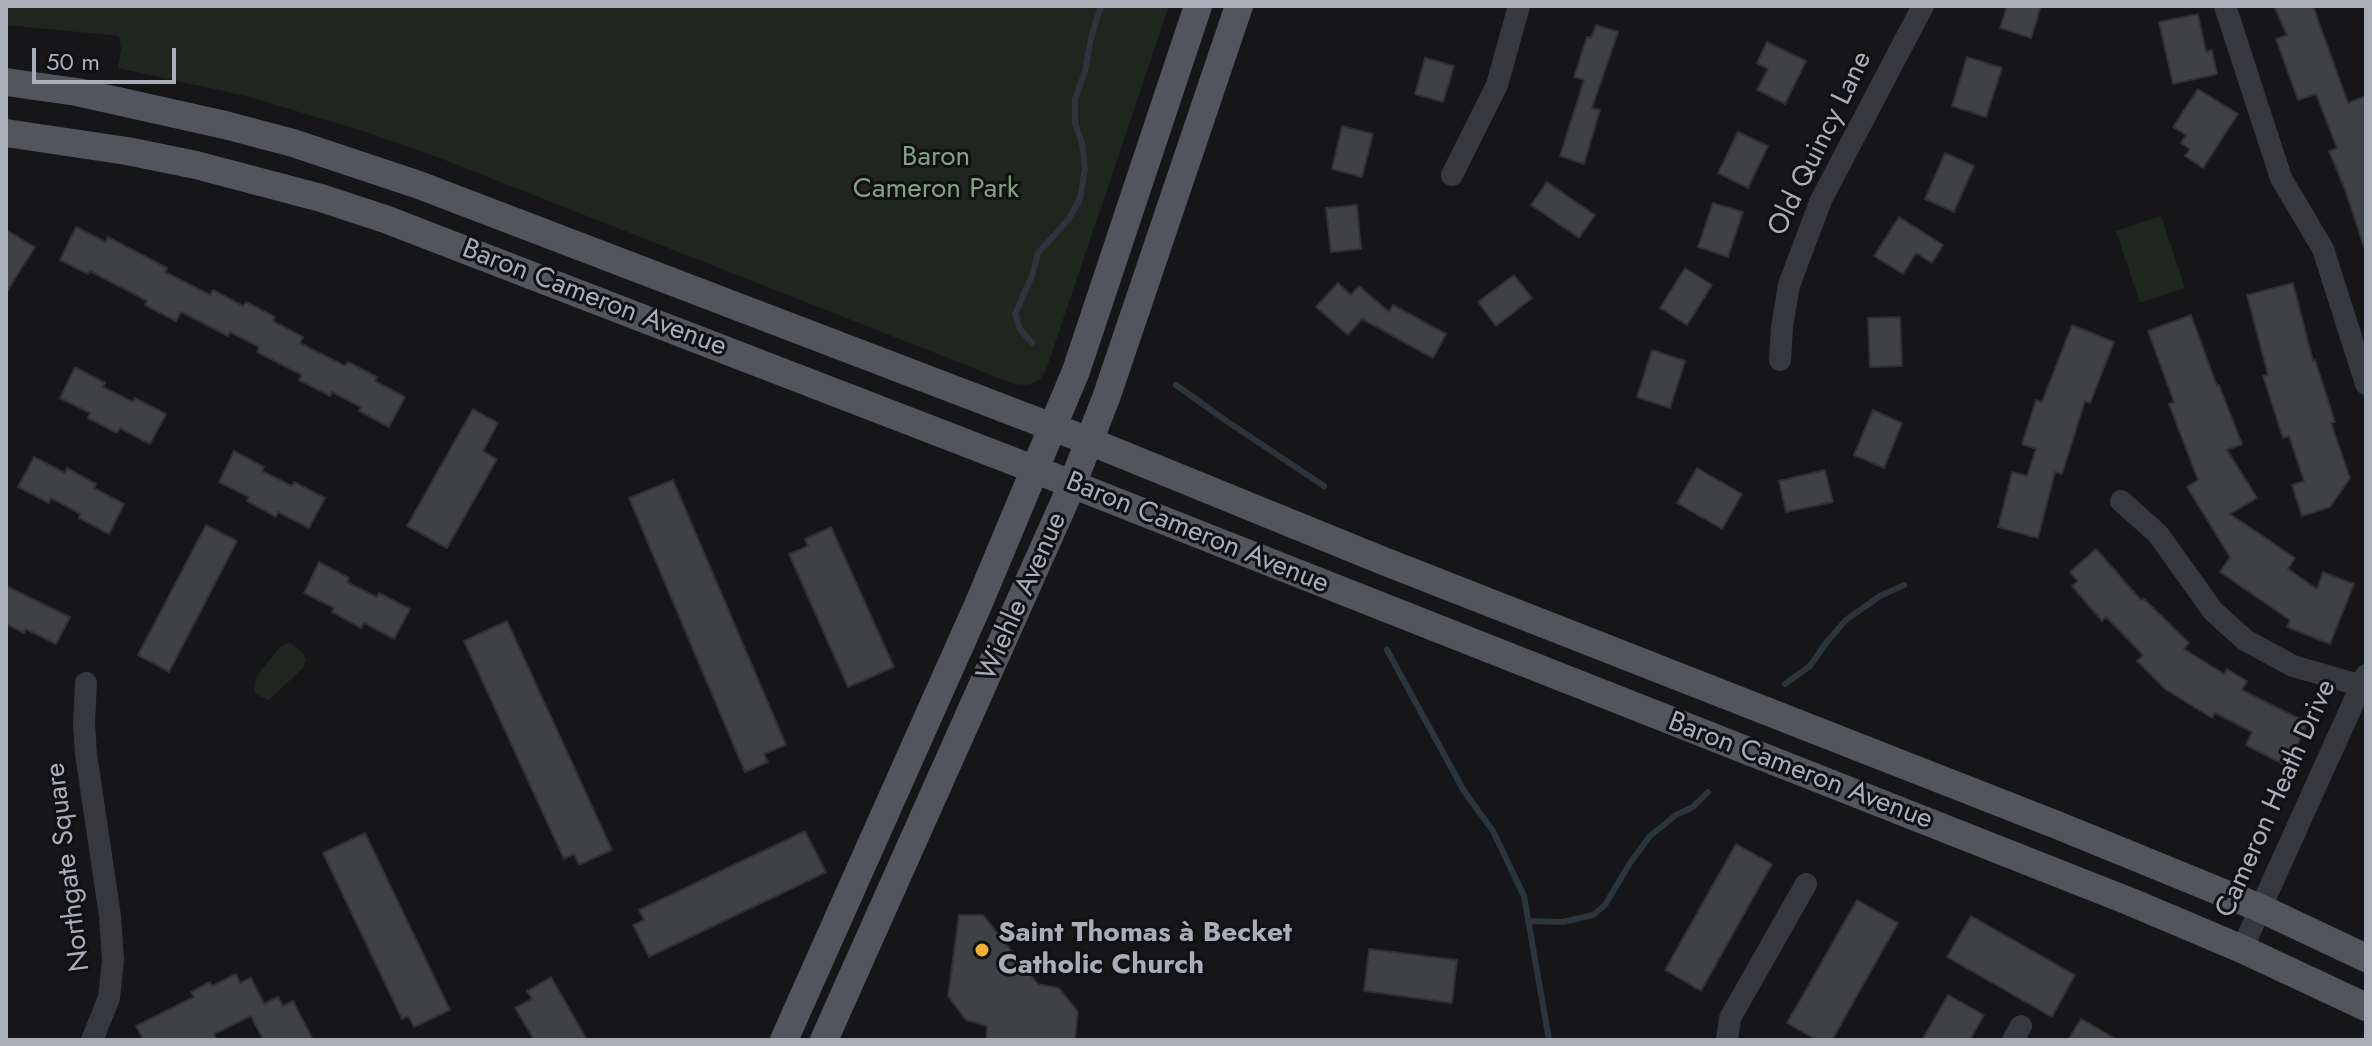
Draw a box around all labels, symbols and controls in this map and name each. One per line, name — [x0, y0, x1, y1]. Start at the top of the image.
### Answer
scale bar — [36, 32, 180, 82]
text: 50 m — [46, 44, 100, 79]
street label: Old Quincy Lane — [1762, 46, 1880, 242]
park label: Baron Cameron Park — [853, 141, 1019, 207]
street label: Baron Cameron Avenue — [457, 233, 731, 365]
street label: Baron Cameron Avenue — [1061, 466, 1333, 602]
street label: Wiehle Avenue — [971, 508, 1075, 686]
street label: Cameron Heath Drive — [2209, 675, 2345, 923]
street label: Baron Cameron Avenue — [1663, 706, 1937, 838]
street label: Northgate Square — [40, 761, 98, 973]
place label: Saint Thomas à Becket Catholic Church — [998, 917, 1292, 983]
marker: Saint Thomas à Becket Catholic Church — [973, 941, 991, 959]

